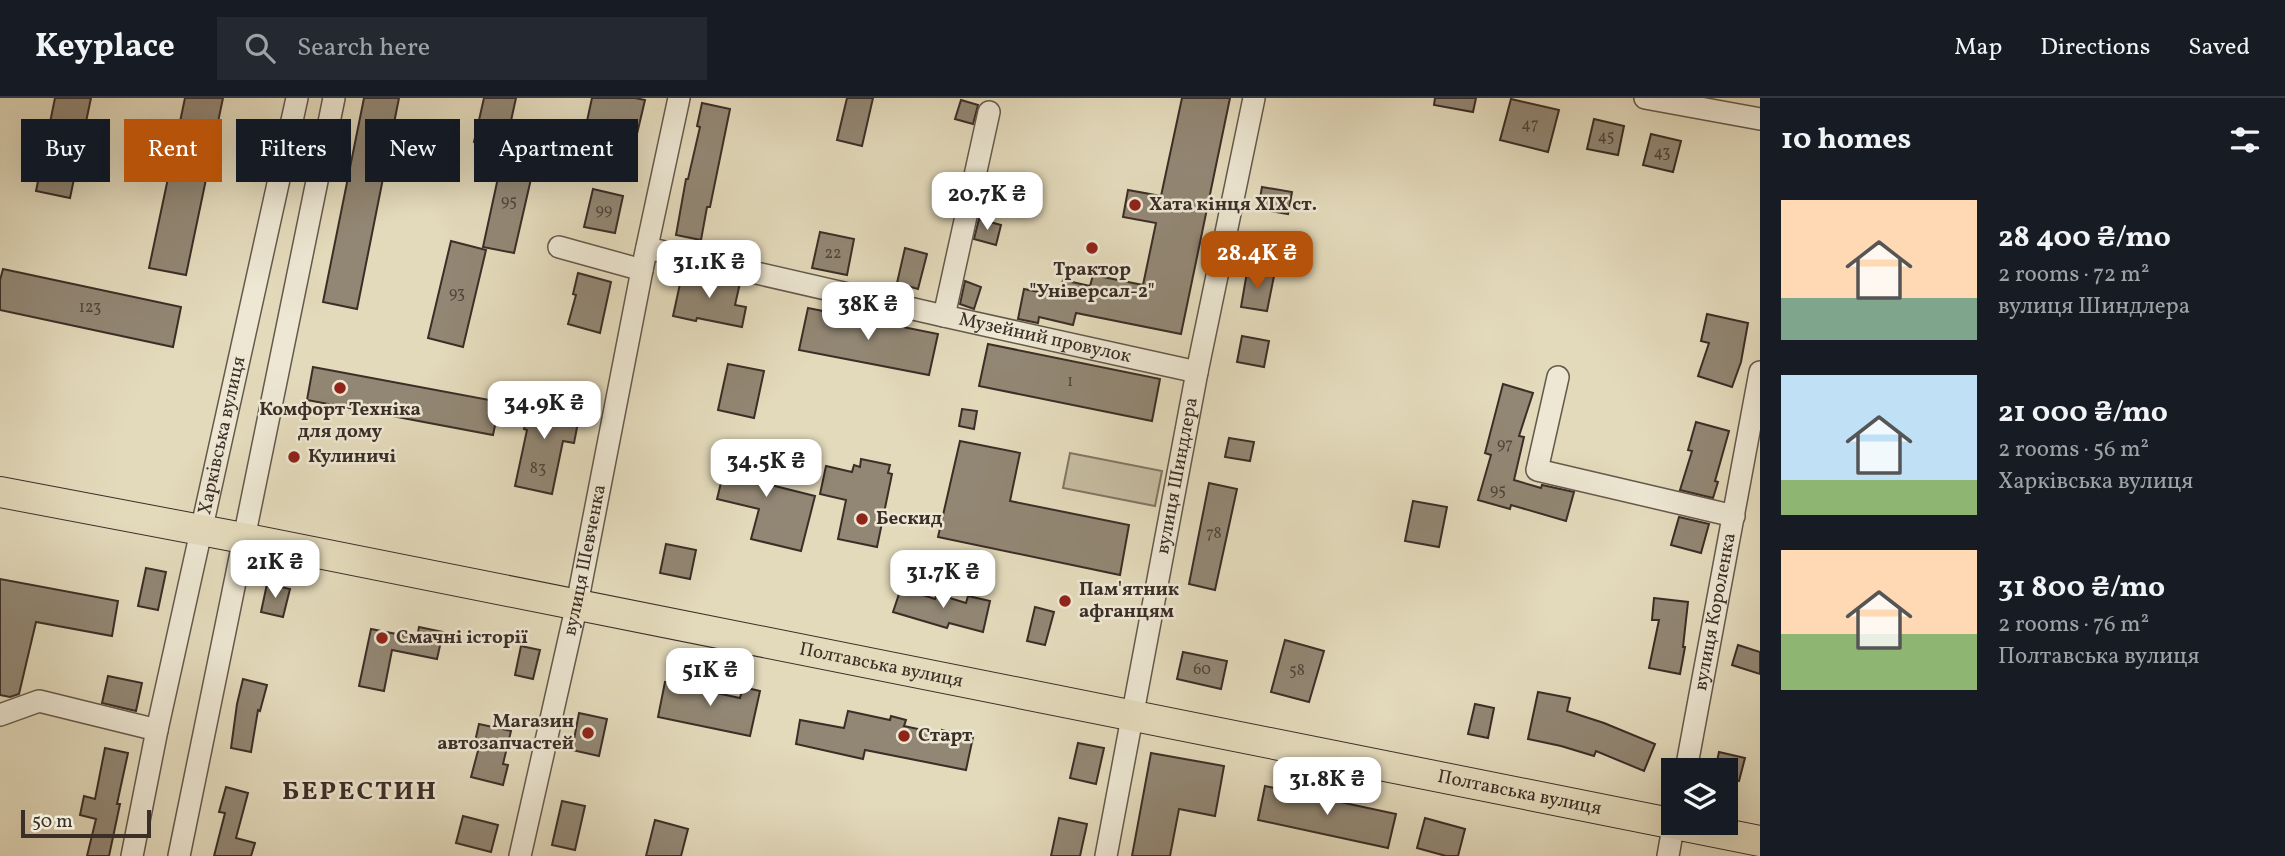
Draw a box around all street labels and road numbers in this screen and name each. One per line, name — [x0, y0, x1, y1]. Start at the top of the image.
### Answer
street label: Музейний провулок — [956, 307, 1133, 370]
street label: Харківська вулиця — [192, 354, 252, 517]
street label: вулиця Шиндлера — [1150, 395, 1205, 556]
street label: вулиця Шевченка — [557, 482, 613, 638]
street label: вулиця Короленка — [1688, 531, 1743, 693]
street label: Полтавська вулиця — [797, 636, 965, 695]
street label: Полтавська вулиця — [1435, 764, 1604, 822]

